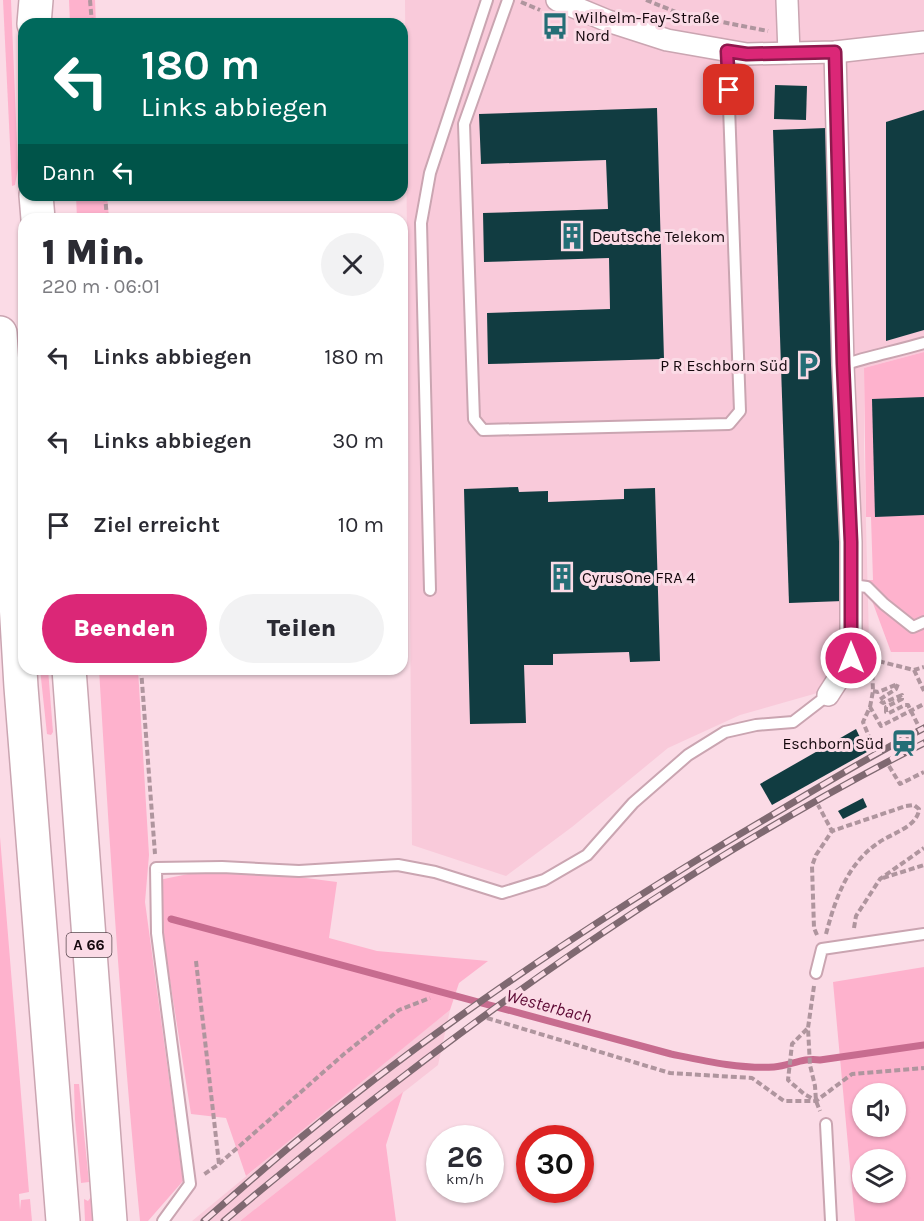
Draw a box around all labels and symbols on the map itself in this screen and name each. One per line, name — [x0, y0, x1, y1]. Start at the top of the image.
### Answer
place label: Wilhelm-Fay-Straße Nord — [575, 8, 720, 45]
bus stop icon: Wilhelm-Fay-Straße Nord — [540, 11, 570, 41]
pin — [703, 64, 754, 115]
building icon: Deutsche Telekom — [557, 221, 587, 251]
place label: Deutsche Telekom — [592, 227, 725, 246]
parking icon: P R Eschborn Süd — [793, 350, 823, 380]
place label: P R Eschborn Süd — [660, 356, 788, 375]
building icon: CyrusOne FRA 4 — [547, 562, 577, 592]
place label: CyrusOne FRA 4 — [582, 568, 695, 587]
position arrow — [819, 626, 883, 690]
station icon: Eschborn Süd — [889, 728, 919, 758]
place label: Eschborn Süd — [782, 734, 884, 753]
road number: A 66 — [66, 933, 112, 957]
water label: Westerbach — [504, 984, 594, 1028]
speed limit sign: 30 — [516, 1125, 594, 1203]

